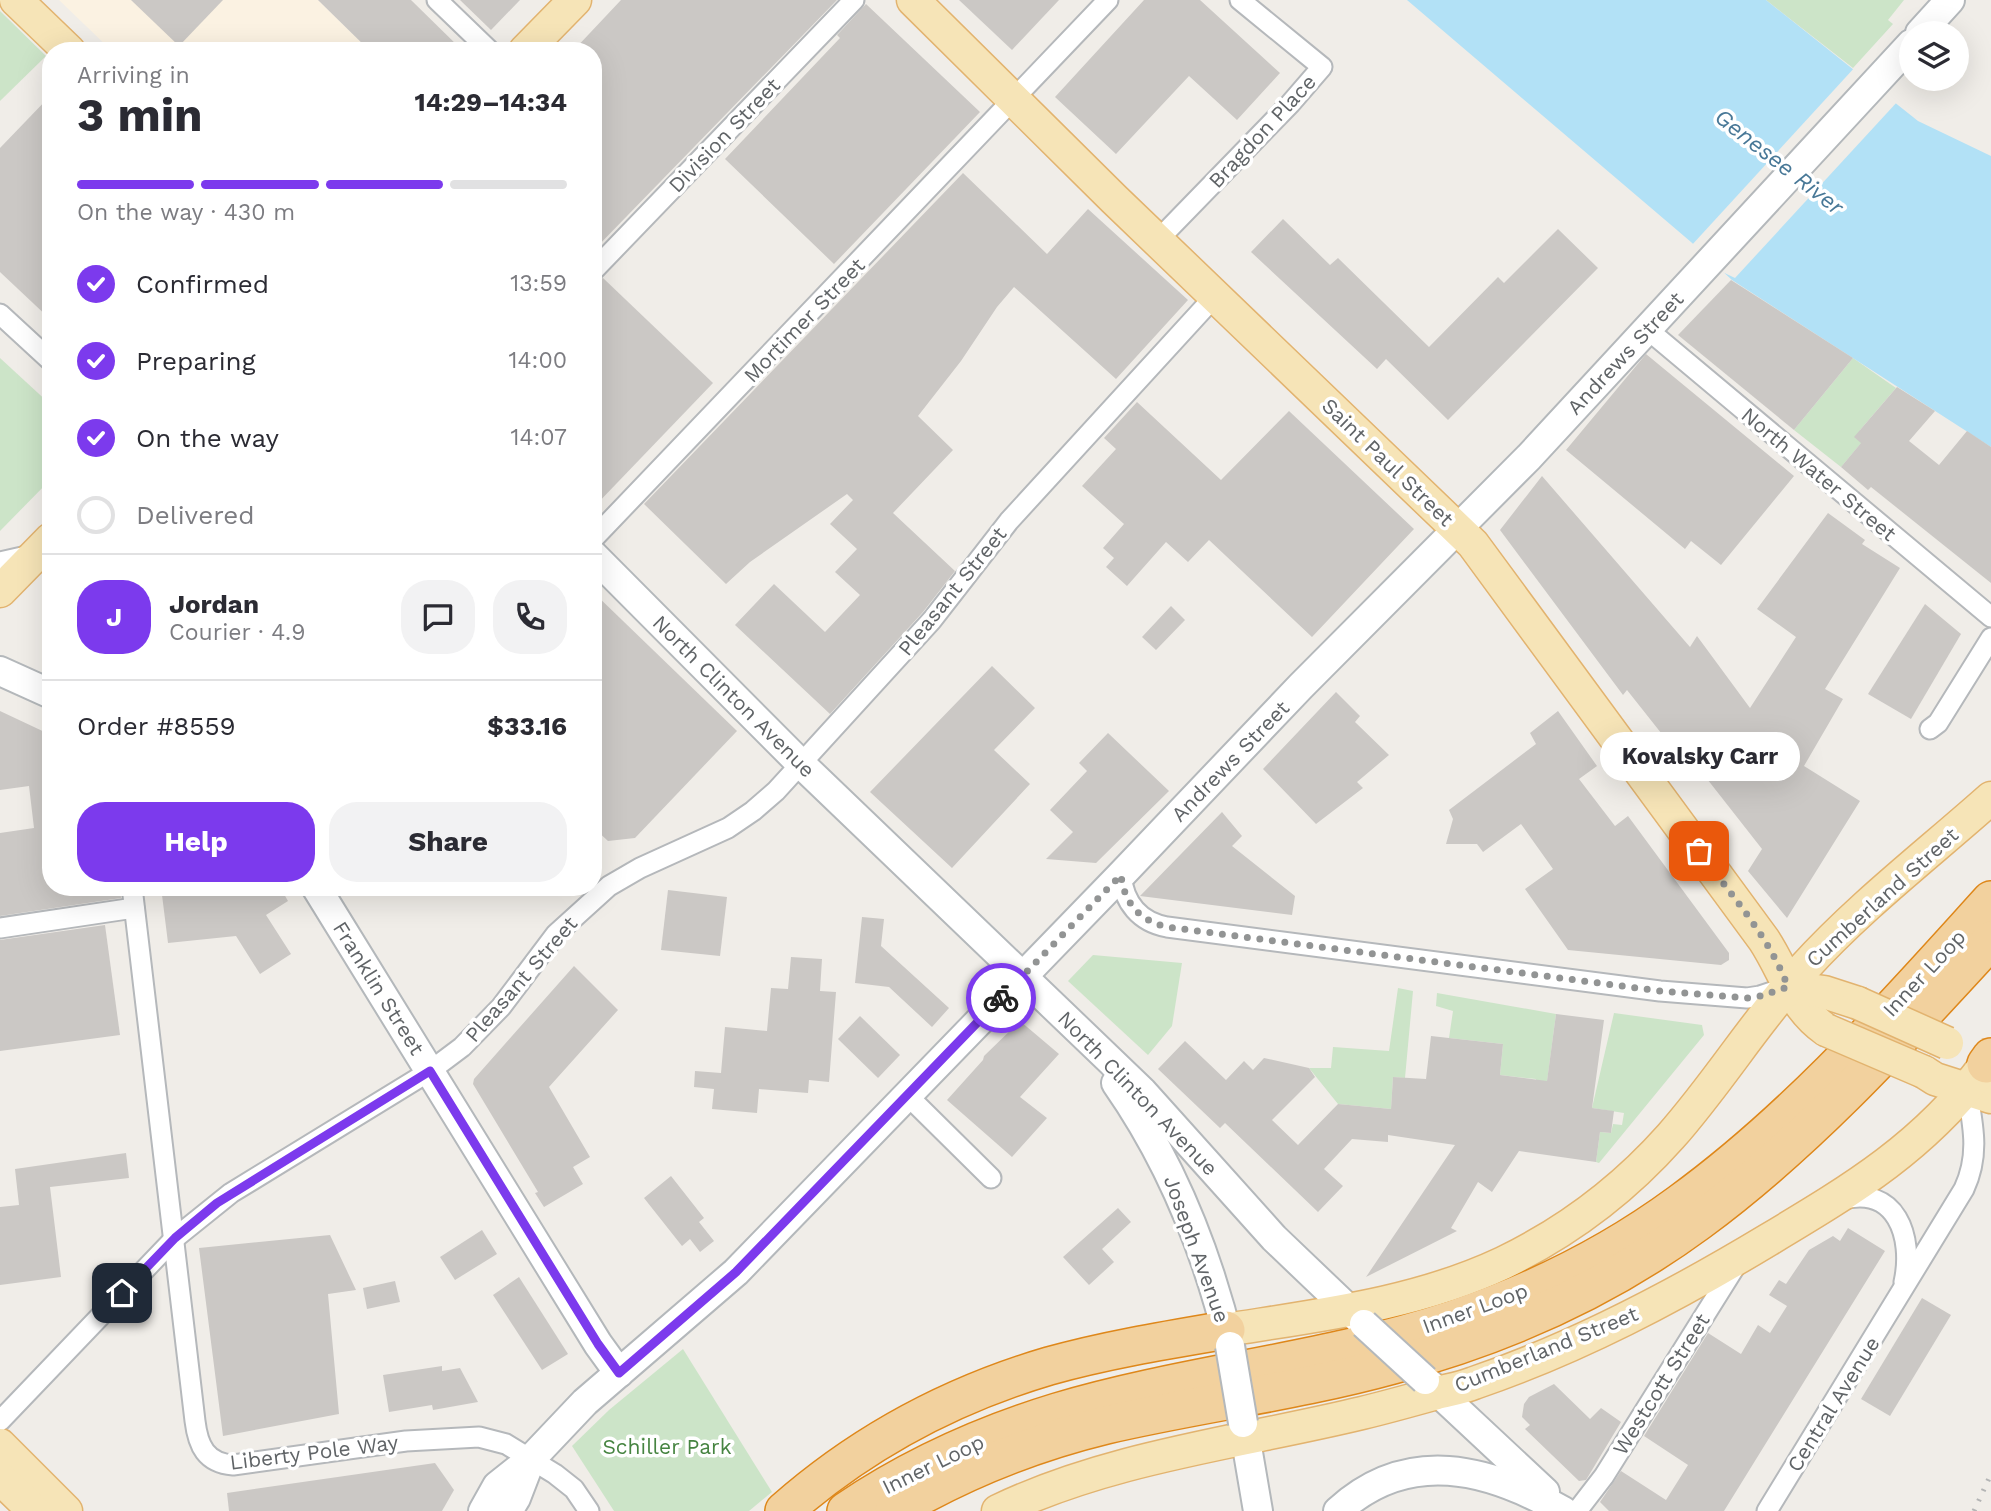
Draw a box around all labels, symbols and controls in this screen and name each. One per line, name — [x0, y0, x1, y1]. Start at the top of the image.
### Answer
map controls — [1899, 21, 1969, 91]
button: layers — [1899, 21, 1969, 91]
text: Arriving in — [77, 62, 190, 89]
street label: Bragdon Place — [1203, 69, 1321, 193]
street label: Division Street — [663, 72, 785, 198]
text: 14:29–14:34 — [415, 87, 567, 117]
text: 3 min — [77, 88, 203, 142]
water label: Genesee River — [1709, 103, 1850, 221]
text: On the way · 430 m — [77, 199, 295, 226]
street label: Mortimer Street — [738, 252, 870, 387]
icon: check — [77, 265, 115, 303]
text: Confirmed — [136, 269, 269, 299]
text: 13:59 — [510, 270, 567, 297]
street label: Andrews Street — [1562, 286, 1688, 420]
icon: check — [77, 342, 115, 380]
text: Preparing — [136, 346, 256, 376]
text: 14:00 — [509, 347, 567, 374]
street label: Saint Paul Street — [1317, 393, 1459, 531]
street label: North Water Street — [1736, 402, 1902, 546]
icon: check — [77, 419, 115, 457]
text: On the way — [136, 423, 279, 453]
text: 14:07 — [510, 424, 567, 451]
text: Delivered — [136, 500, 255, 530]
street label: Pleasant Street — [893, 522, 1012, 660]
button: chat — [401, 580, 475, 654]
button: phone — [493, 580, 567, 654]
text: Jordan — [169, 589, 259, 619]
text: J — [106, 602, 122, 632]
street label: North Clinton Avenue — [648, 610, 820, 782]
text: Courier · 4.9 — [169, 619, 305, 646]
street label: Andrews Street — [1166, 695, 1294, 827]
text: Order #8559 — [77, 711, 236, 741]
text: $33.16 — [487, 711, 567, 741]
callout: Kovalsky Carr — [1599, 732, 1799, 781]
text: Kovalsky Carr — [1622, 743, 1778, 770]
button: Help — [77, 802, 315, 882]
button: Share — [329, 802, 567, 882]
pin — [1669, 821, 1729, 881]
street label: Cumberland Street — [1801, 822, 1963, 972]
icon: bag — [1680, 832, 1718, 870]
street label: Pleasant Street — [460, 911, 582, 1047]
street label: Franklin Street — [328, 917, 430, 1059]
street label: Inner Loop — [1877, 924, 1971, 1022]
courier — [966, 963, 1036, 1033]
icon: bike — [982, 979, 1020, 1017]
street label: North Clinton Avenue — [1053, 1006, 1223, 1180]
street label: Joseph Avenue — [1159, 1172, 1235, 1326]
pin — [92, 1263, 152, 1323]
icon: home — [103, 1274, 141, 1312]
street label: Inner Loop — [1419, 1277, 1531, 1339]
street label: Cumberland Street — [1450, 1301, 1642, 1397]
street label: Westcott Street — [1607, 1308, 1715, 1459]
street label: Central Avenue — [1781, 1332, 1885, 1476]
street label: Liberty Pole Way — [228, 1429, 400, 1475]
street label: Inner Loop — [878, 1429, 988, 1499]
park label: Schiller Park — [602, 1434, 732, 1459]

